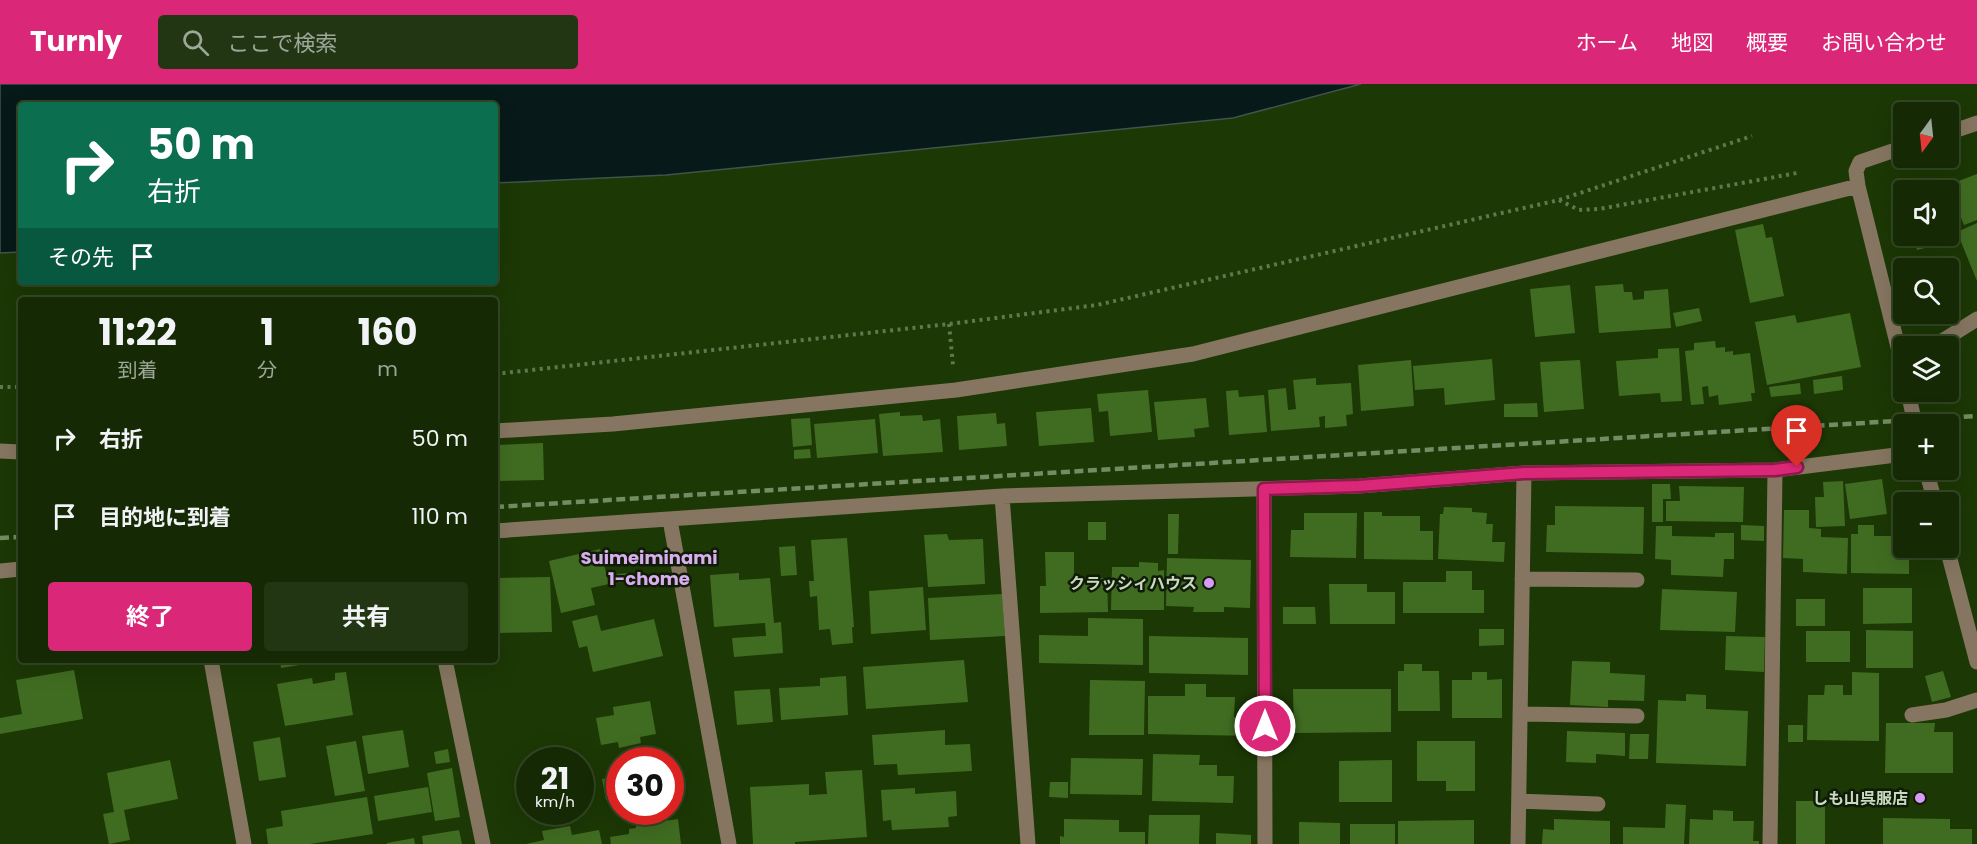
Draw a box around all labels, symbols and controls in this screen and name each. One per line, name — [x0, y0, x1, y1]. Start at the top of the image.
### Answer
search box — [158, 15, 578, 69]
text: Turnly — [30, 22, 122, 61]
icon: search — [179, 26, 212, 59]
text: ここで検索 — [227, 28, 337, 59]
text: ホーム — [1576, 28, 1638, 57]
text: 地図 — [1671, 28, 1713, 57]
text: 概要 — [1746, 28, 1788, 57]
text: お問い合わせ — [1821, 28, 1947, 57]
north arrow — [1893, 102, 1959, 168]
map controls — [1893, 102, 1959, 558]
text: 50 m — [147, 115, 255, 174]
icon: right — [48, 126, 126, 204]
text: 右折 — [147, 173, 201, 210]
button: sound — [1893, 180, 1959, 246]
icon: arrive — [126, 240, 159, 273]
text: その先 — [48, 242, 114, 273]
button: search — [1893, 258, 1959, 324]
text: 11:22 — [98, 307, 177, 358]
text: 1 — [260, 307, 274, 358]
text: 160 — [358, 307, 418, 358]
button: layers — [1893, 336, 1959, 402]
text: m — [377, 355, 398, 383]
text: 到着 — [118, 356, 158, 384]
text: 分 — [257, 356, 277, 384]
pin — [1771, 405, 1822, 467]
icon: arrive — [1780, 414, 1813, 447]
button: + — [1893, 414, 1959, 480]
icon: right — [48, 422, 81, 455]
text: 50 m — [412, 423, 468, 454]
text: 右折 — [99, 424, 143, 455]
button: − — [1893, 492, 1959, 558]
icon: arrive — [48, 500, 81, 533]
text: 110 m — [412, 501, 468, 532]
text: 目的地に到着 — [99, 502, 231, 533]
district label: Suimeiminami 1-chome — [580, 545, 718, 591]
place label: クラッシィハウス — [1069, 572, 1197, 595]
marker: クラッシィハウス — [1202, 576, 1216, 590]
button: 終了 — [48, 582, 252, 651]
button: 共有 — [264, 582, 468, 651]
position arrow — [1233, 694, 1297, 758]
speed limit sign: 30 — [606, 747, 684, 825]
text: 21 — [541, 757, 569, 800]
place label: しも山呉服店 — [1812, 787, 1908, 810]
text: km/h — [535, 791, 575, 812]
marker: しも山呉服店 — [1913, 791, 1927, 805]

